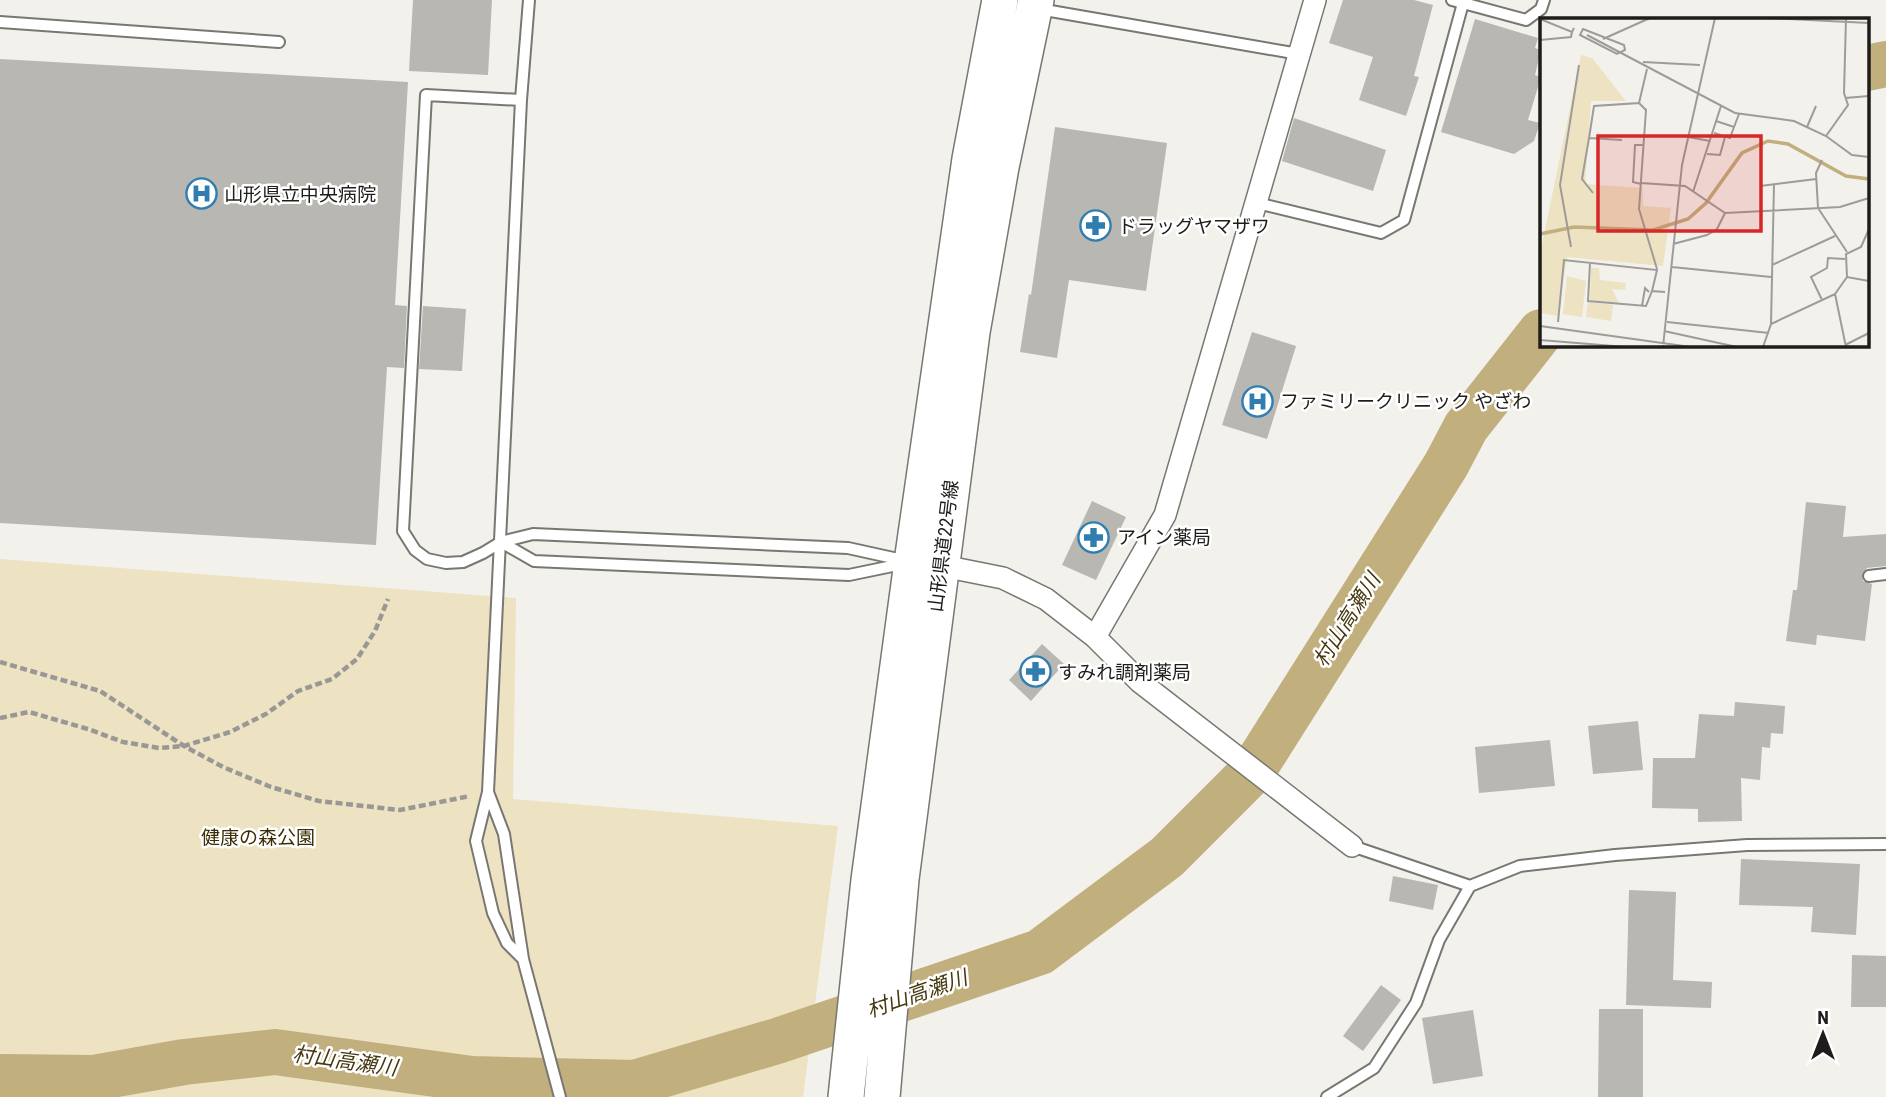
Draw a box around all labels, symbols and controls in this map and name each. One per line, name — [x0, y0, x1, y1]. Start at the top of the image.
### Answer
inset map — [1540, 18, 1868, 346]
hospital icon: 山形県立中央病院 — [184, 177, 218, 211]
place label: 山形県立中央病院 — [224, 183, 376, 206]
pharmacy icon: ドラッグヤマザワ — [1078, 209, 1112, 243]
place label: ドラッグヤマザワ — [1118, 215, 1270, 238]
hospital icon: ファミリークリニック やざわ — [1240, 384, 1274, 418]
place label: ファミリークリニック やざわ — [1280, 390, 1531, 413]
street label: 山形県道22号線 — [924, 479, 963, 613]
pharmacy icon: アイン薬局 — [1077, 520, 1111, 554]
place label: アイン薬局 — [1117, 526, 1211, 549]
water label: 村山高瀬川 — [1309, 567, 1386, 671]
pharmacy icon: すみれ調剤薬局 — [1018, 655, 1052, 689]
place label: すみれ調剤薬局 — [1058, 661, 1191, 684]
park label: 健康の森公園 — [201, 826, 315, 849]
water label: 村山高瀬川 — [863, 965, 972, 1022]
north arrow — [1788, 999, 1858, 1069]
text: N — [1817, 1006, 1829, 1029]
water label: 村山高瀬川 — [291, 1042, 401, 1080]

